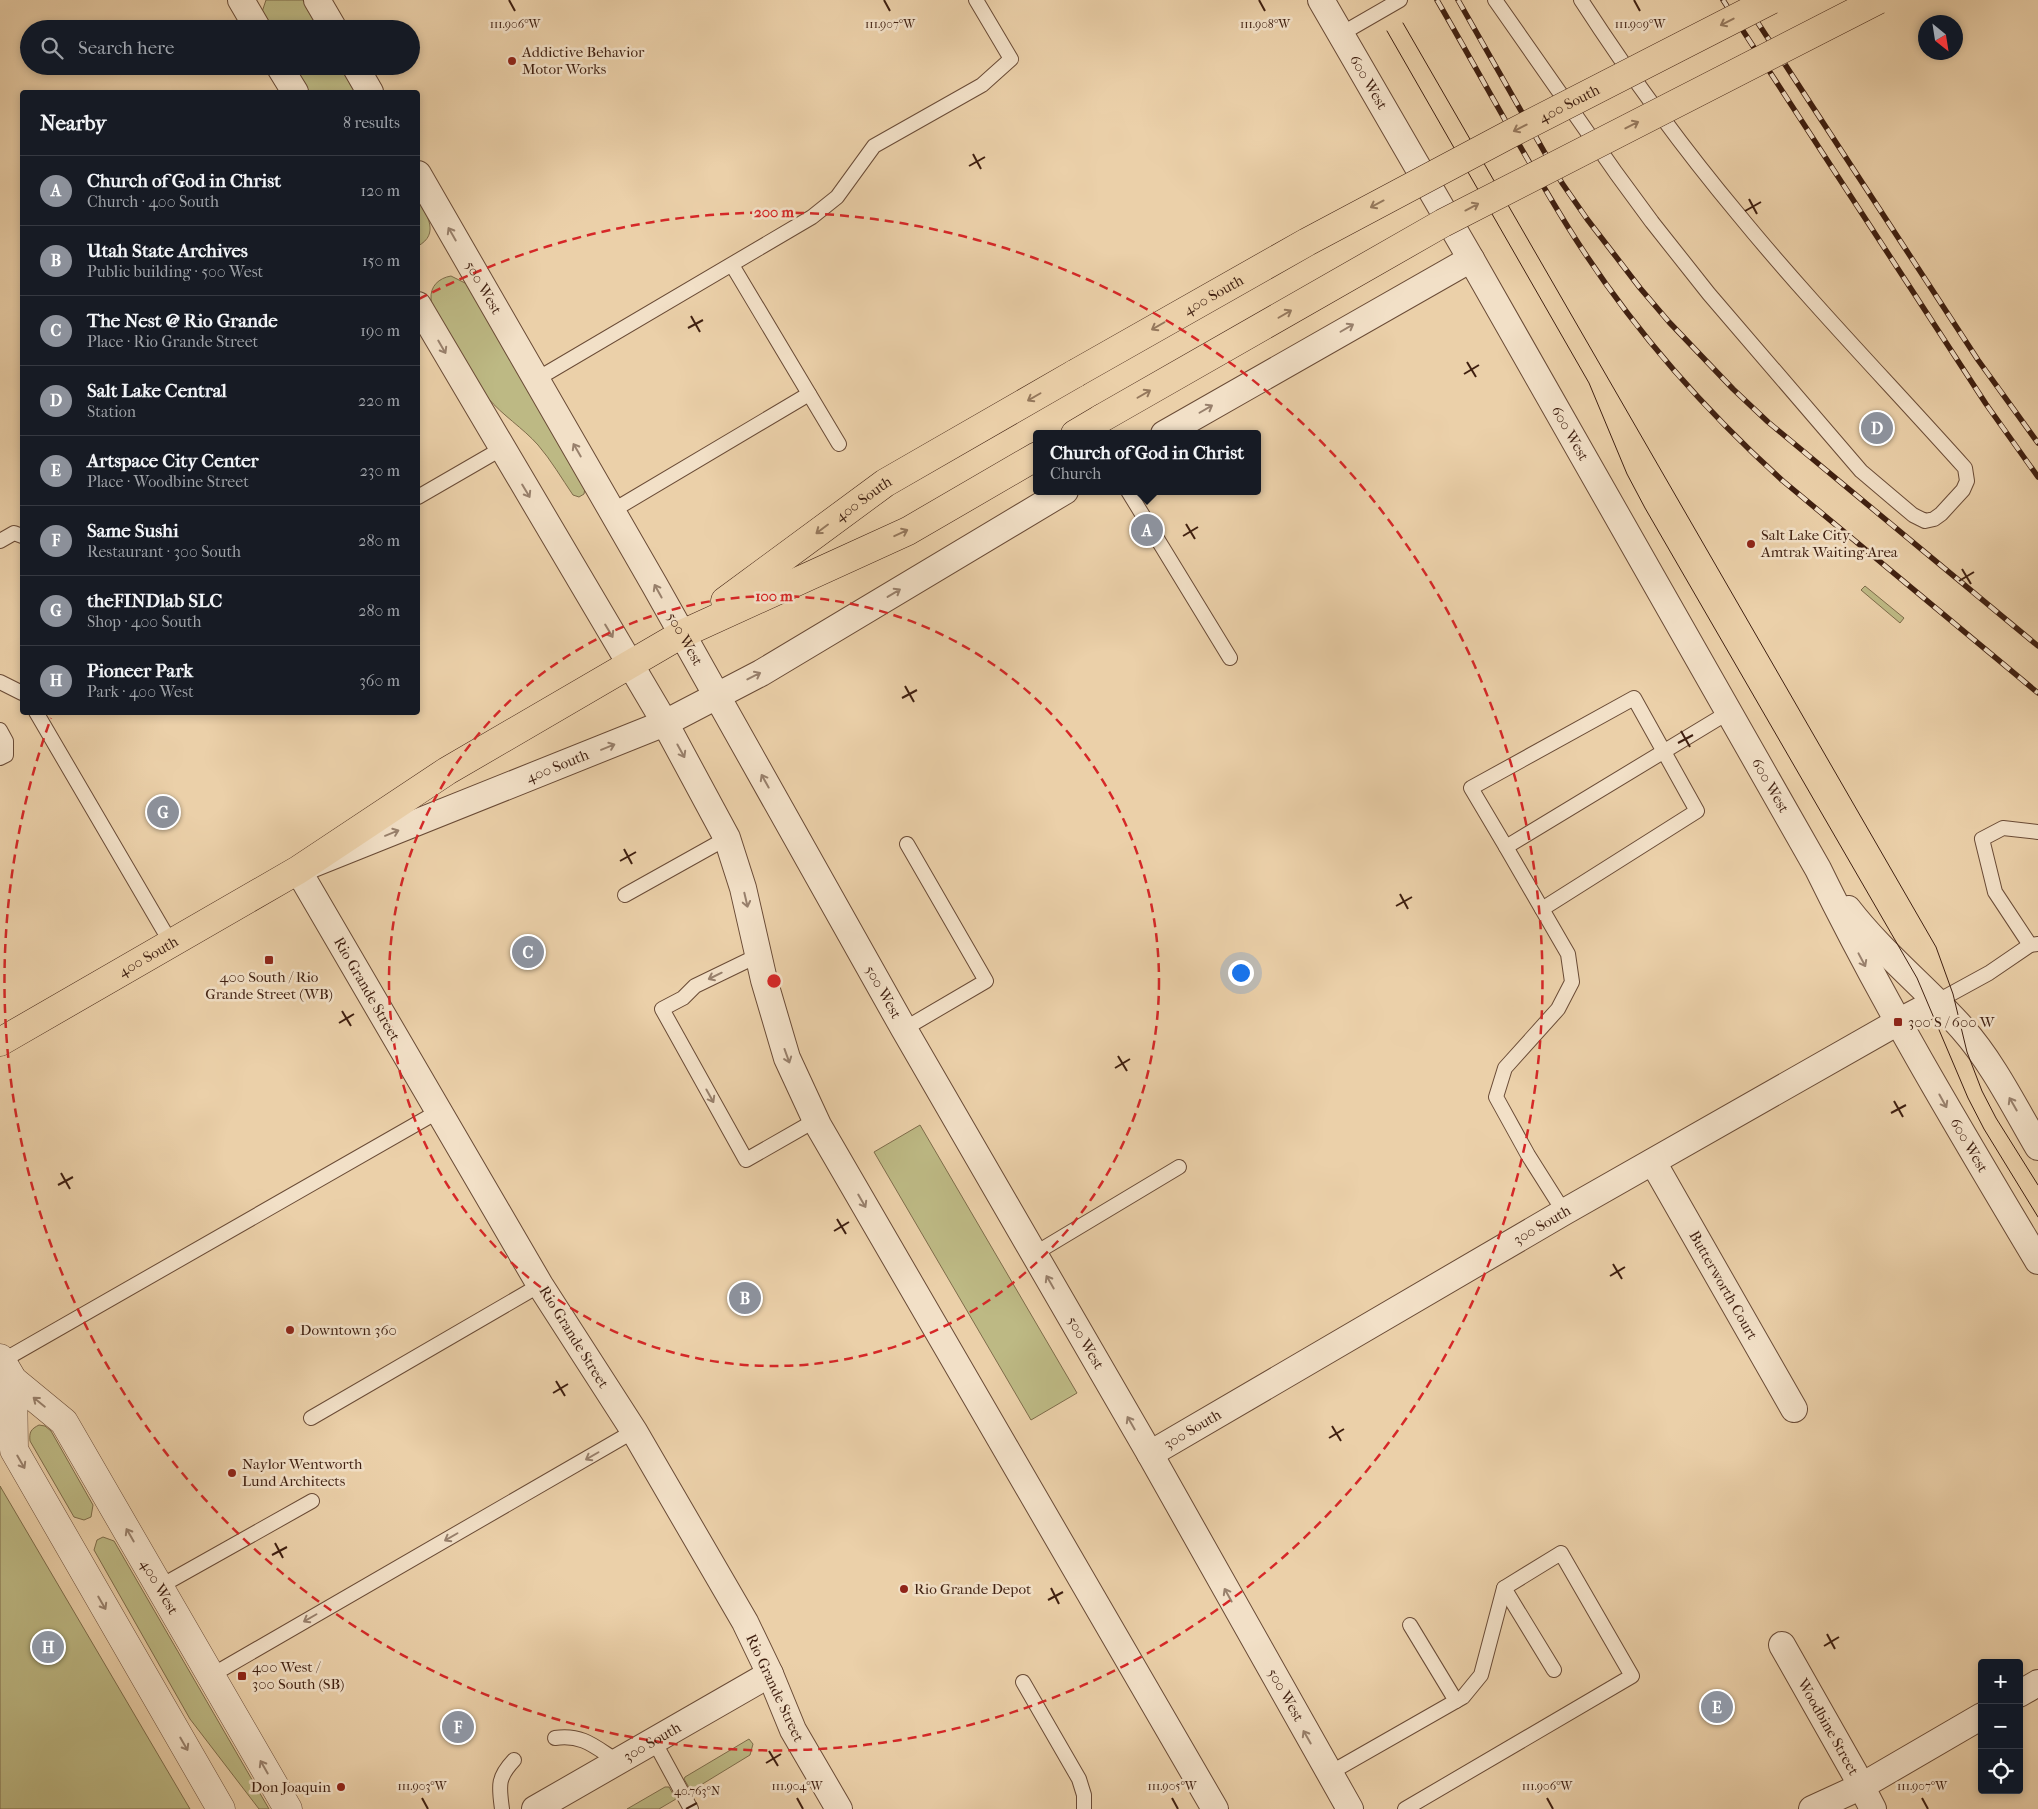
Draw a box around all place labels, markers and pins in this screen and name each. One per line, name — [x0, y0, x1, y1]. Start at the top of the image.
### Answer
place label: Addictive Behavior Motor Works — [521, 43, 645, 78]
marker: Addictive Behavior Motor Works — [506, 55, 518, 67]
pin: D — [1861, 409, 1893, 447]
pin: A — [1131, 511, 1163, 549]
place label: Salt Lake City Amtrak Waiting Area — [1760, 526, 1899, 561]
marker: Salt Lake City Amtrak Waiting Area — [1745, 538, 1757, 550]
pin: G — [147, 793, 179, 831]
pin: C — [512, 933, 544, 971]
marker: 400 South / Rio Grande Street (WB) — [263, 954, 275, 966]
place label: 400 South / Rio Grande Street (WB) — [205, 968, 333, 1003]
centre of rings — [765, 972, 783, 990]
place label: 300 S / 600 W — [1908, 1013, 1996, 1031]
marker: 300 S / 600 W — [1892, 1016, 1904, 1028]
pin: B — [729, 1279, 761, 1317]
place label: Downtown 360 — [300, 1321, 397, 1339]
marker: Downtown 360 — [284, 1324, 296, 1336]
place label: Naylor Wentworth Lund Architects — [242, 1455, 363, 1490]
marker: Naylor Wentworth Lund Architects — [226, 1467, 238, 1479]
place label: Rio Grande Depot — [914, 1580, 1032, 1598]
marker: Rio Grande Depot — [898, 1583, 910, 1595]
pin: H — [32, 1628, 64, 1666]
place label: 400 West / 300 South (SB) — [252, 1658, 344, 1693]
marker: 400 West / 300 South (SB) — [236, 1670, 248, 1682]
pin: E — [1701, 1688, 1733, 1726]
pin: F — [442, 1708, 474, 1746]
place label: Don Joaquin — [251, 1778, 331, 1796]
marker: Don Joaquin — [335, 1781, 347, 1793]

